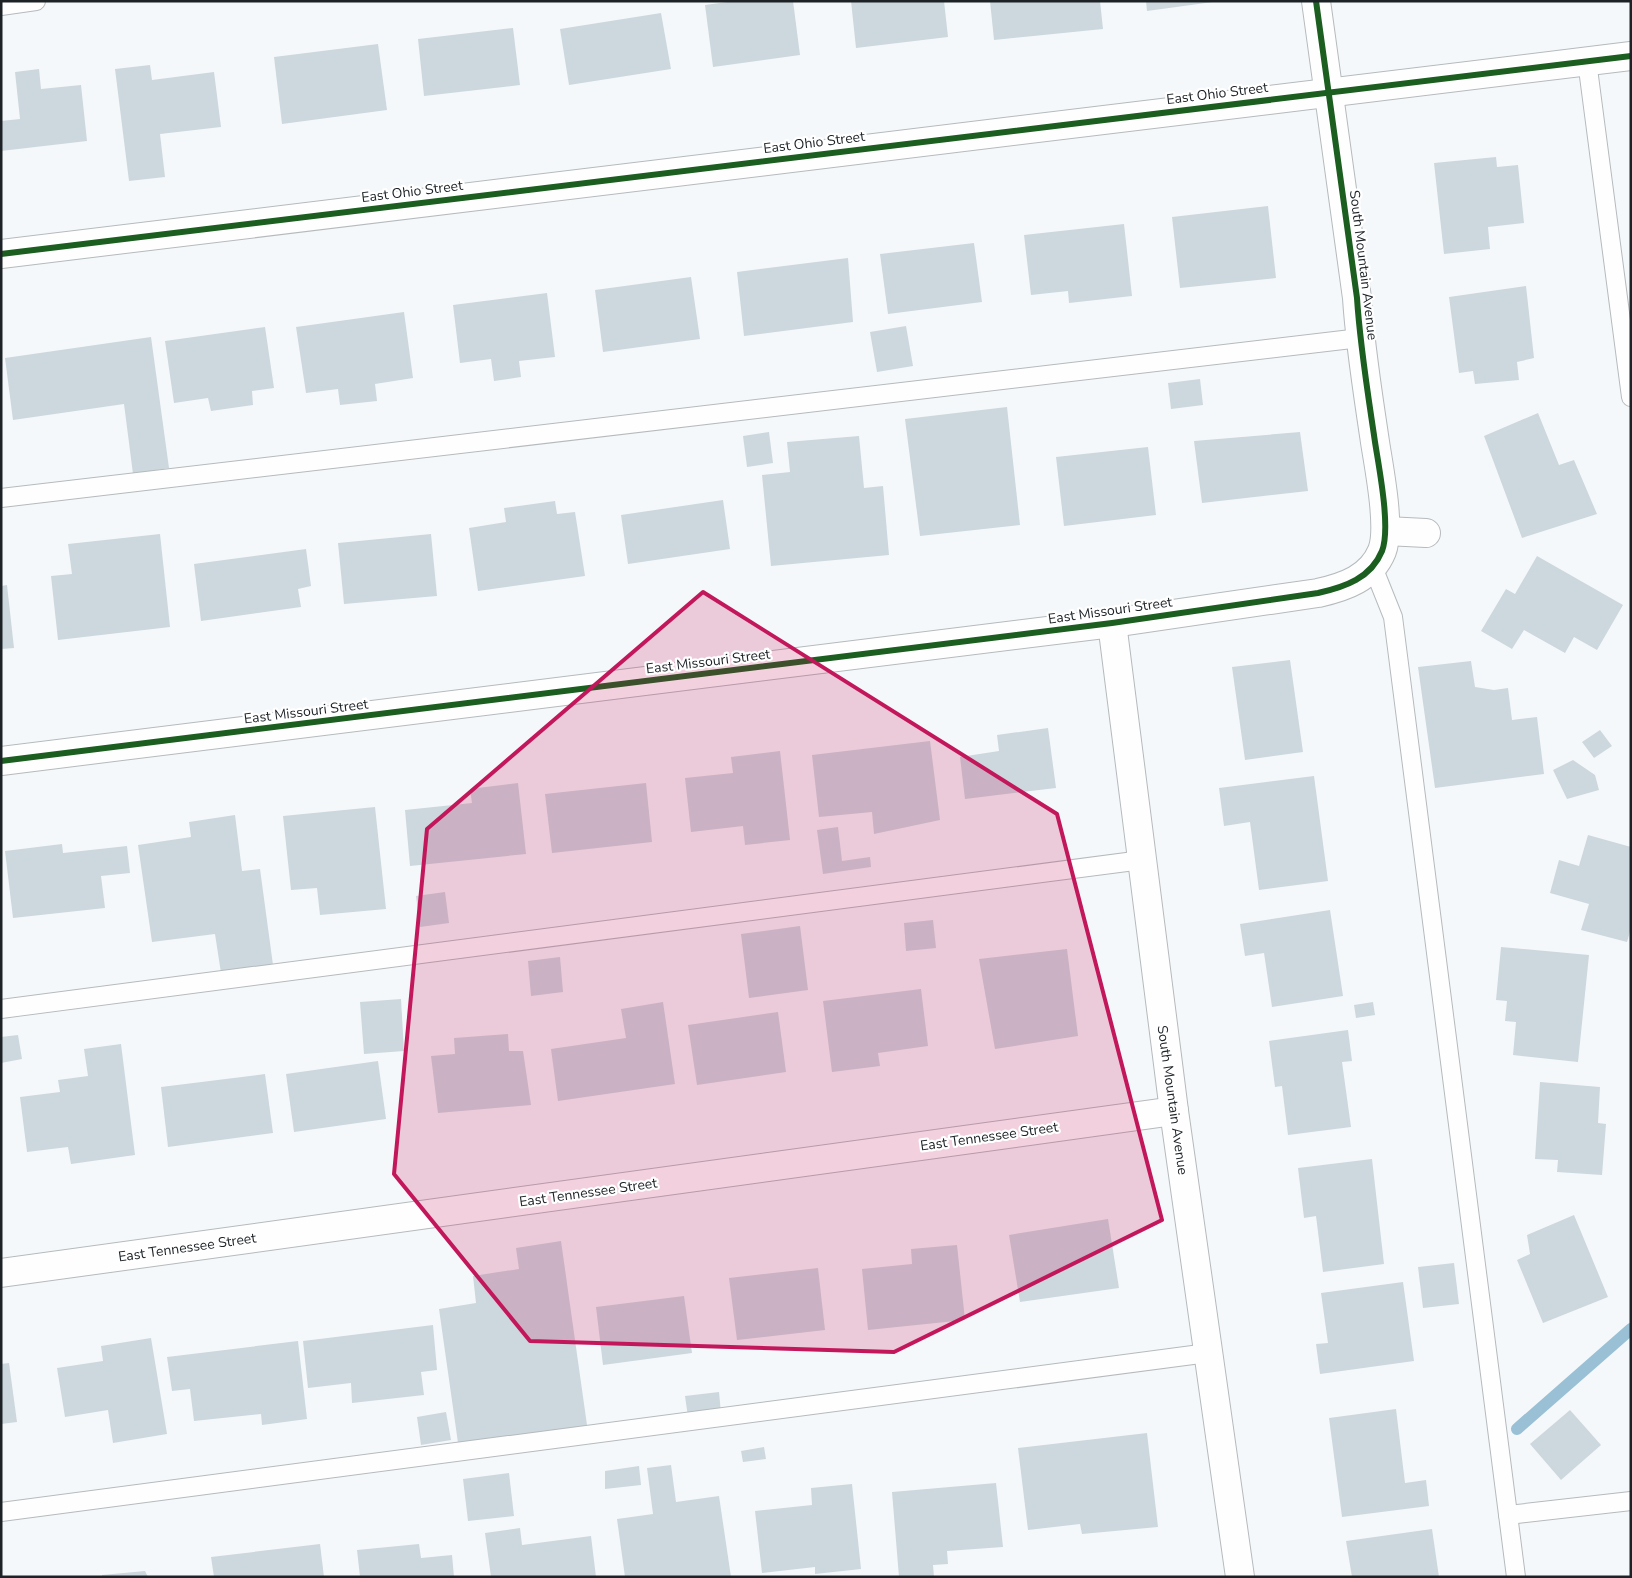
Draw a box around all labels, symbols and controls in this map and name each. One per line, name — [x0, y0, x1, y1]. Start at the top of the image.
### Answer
street label: East Ohio Street — [1165, 78, 1269, 109]
street label: East Ohio Street — [762, 127, 866, 158]
street label: East Ohio Street — [360, 176, 464, 207]
street label: South Mountain Avenue — [1345, 189, 1382, 341]
street label: East Missouri Street — [1047, 592, 1173, 629]
street label: East Missouri Street — [645, 644, 771, 679]
street label: East Missouri Street — [243, 694, 369, 729]
street label: South Mountain Avenue — [1153, 1024, 1192, 1176]
street label: East Tennessee Street — [919, 1117, 1059, 1156]
street label: East Tennessee Street — [518, 1173, 658, 1212]
street label: East Tennessee Street — [117, 1228, 257, 1267]

